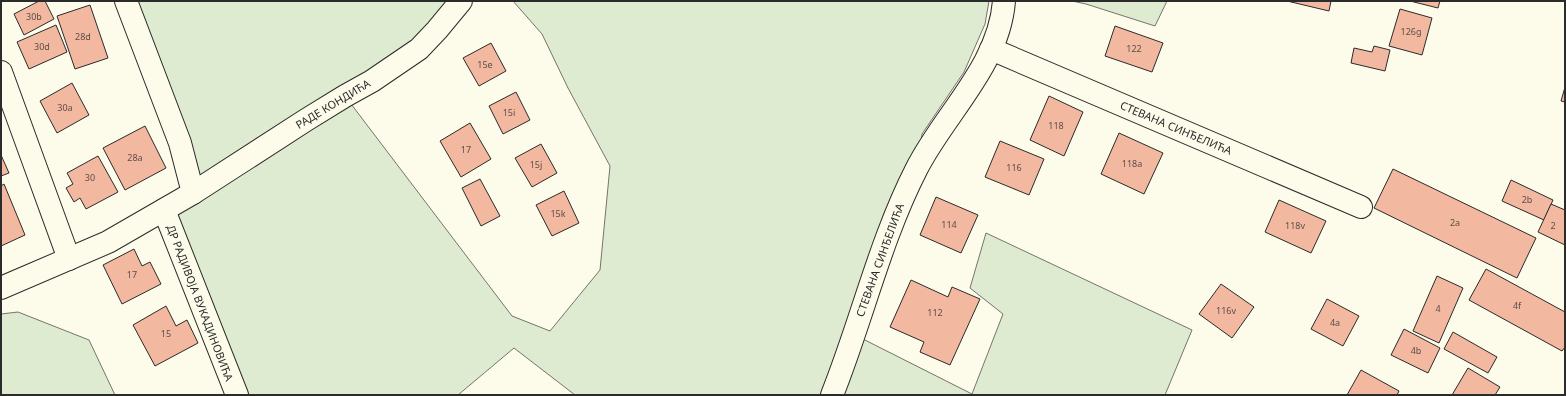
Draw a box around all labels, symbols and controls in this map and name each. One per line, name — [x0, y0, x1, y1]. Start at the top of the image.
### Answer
house number: 30b — [26, 10, 42, 23]
house number: 126g — [1401, 25, 1421, 38]
house number: 28d — [75, 30, 91, 43]
house number: 30d — [34, 40, 50, 53]
house number: 122 — [1126, 42, 1142, 55]
house number: 15e — [477, 58, 493, 71]
street label: РАДЕ КОНДИЋА — [293, 75, 374, 132]
street label: СТЕВАНА СИНЂЕЛИЋА — [1118, 97, 1235, 158]
house number: 30a — [57, 101, 73, 114]
house number: 15i — [503, 106, 515, 119]
house number: 118 — [1048, 119, 1064, 132]
house number: 17 — [461, 143, 471, 156]
house number: 28a — [127, 151, 143, 164]
house number: 118a — [1122, 157, 1142, 170]
house number: 15j — [530, 158, 542, 171]
house number: 116 — [1006, 161, 1022, 174]
house number: 30 — [85, 171, 95, 184]
house number: 2b — [1522, 193, 1533, 206]
street label: СТЕВАНА СИНЂЕЛИЋА — [852, 200, 907, 319]
house number: 15k — [550, 207, 566, 220]
house number: 2a — [1450, 216, 1460, 229]
house number: 114 — [941, 218, 957, 231]
house number: 118v — [1285, 219, 1305, 232]
house number: 2 — [1550, 219, 1556, 232]
street label: ДР РАДИВОЈА ВУКАДИНОВИЋА — [164, 222, 238, 384]
house number: 17 — [127, 268, 137, 281]
house number: 4f — [1513, 299, 1522, 312]
house number: 4 — [1435, 302, 1441, 315]
house number: 116v — [1216, 304, 1236, 317]
house number: 112 — [927, 306, 943, 319]
house number: 4a — [1330, 316, 1340, 329]
house number: 15 — [161, 327, 171, 340]
house number: 4b — [1411, 344, 1422, 357]

